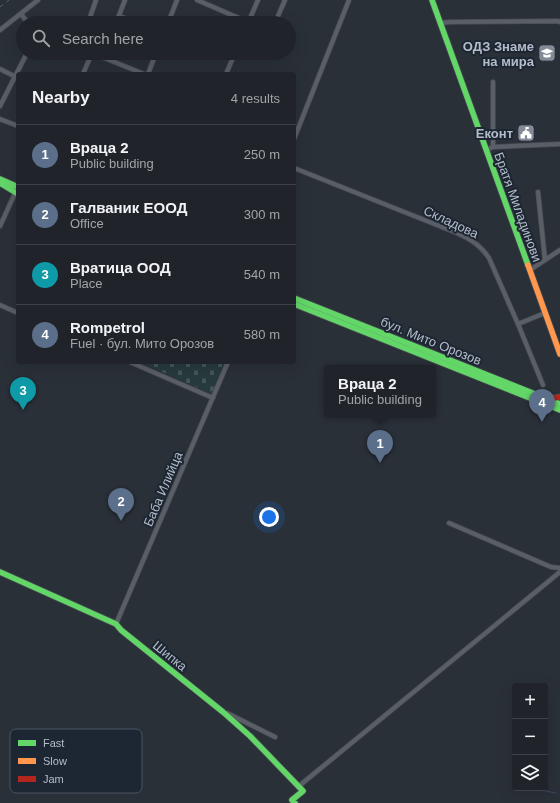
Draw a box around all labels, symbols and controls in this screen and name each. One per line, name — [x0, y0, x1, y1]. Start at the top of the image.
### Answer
search box — [16, 16, 296, 60]
icon: search — [30, 27, 52, 49]
text: Search here — [62, 30, 144, 47]
place label: ОДЗ Знаме на мира — [463, 39, 535, 69]
school or university icon: ОДЗ Знаме на мира — [537, 43, 557, 63]
text: Nearby — [32, 88, 90, 107]
text: 4 results — [231, 91, 280, 106]
public building icon: Еконт — [516, 123, 536, 143]
place label: Еконт — [476, 126, 513, 141]
text: Враца 2 — [70, 139, 129, 156]
text: 1 — [41, 147, 49, 162]
text: 250 m — [244, 147, 280, 162]
street label: Братя Миладинови — [491, 150, 545, 264]
text: Public building — [70, 156, 154, 171]
text: Галваник ЕООД — [70, 199, 187, 216]
street label: Складова — [421, 203, 482, 242]
text: 2 — [41, 207, 49, 222]
text: 300 m — [244, 207, 280, 222]
text: Office — [70, 216, 104, 231]
text: Вратица ООД — [70, 259, 171, 276]
text: 3 — [41, 267, 49, 282]
text: 540 m — [244, 267, 280, 282]
text: Place — [70, 276, 103, 291]
street label: бул. Мито Орозов — [378, 314, 484, 368]
text: Rompetrol — [70, 319, 145, 336]
text: 4 — [41, 327, 49, 342]
text: 580 m — [244, 327, 280, 342]
text: Fuel · бул. Мито Орозов — [70, 336, 214, 351]
popup — [324, 365, 436, 417]
text: Враца 2 — [338, 375, 397, 392]
pin: 3 — [10, 377, 36, 410]
pin: 4 — [529, 389, 555, 422]
text: Public building — [338, 392, 422, 407]
pin: 1 — [367, 430, 393, 463]
street label: Баба Илийца — [140, 449, 186, 529]
pin: 2 — [108, 488, 134, 521]
your location — [259, 507, 279, 527]
street label: Шипка — [150, 638, 191, 675]
map controls — [512, 683, 548, 791]
button: + — [512, 683, 548, 719]
button: − — [512, 719, 548, 755]
legend — [10, 729, 142, 793]
text: Fast — [43, 737, 64, 749]
text: Slow — [43, 755, 67, 767]
button: layers — [512, 755, 548, 791]
text: Jam — [43, 773, 64, 785]

